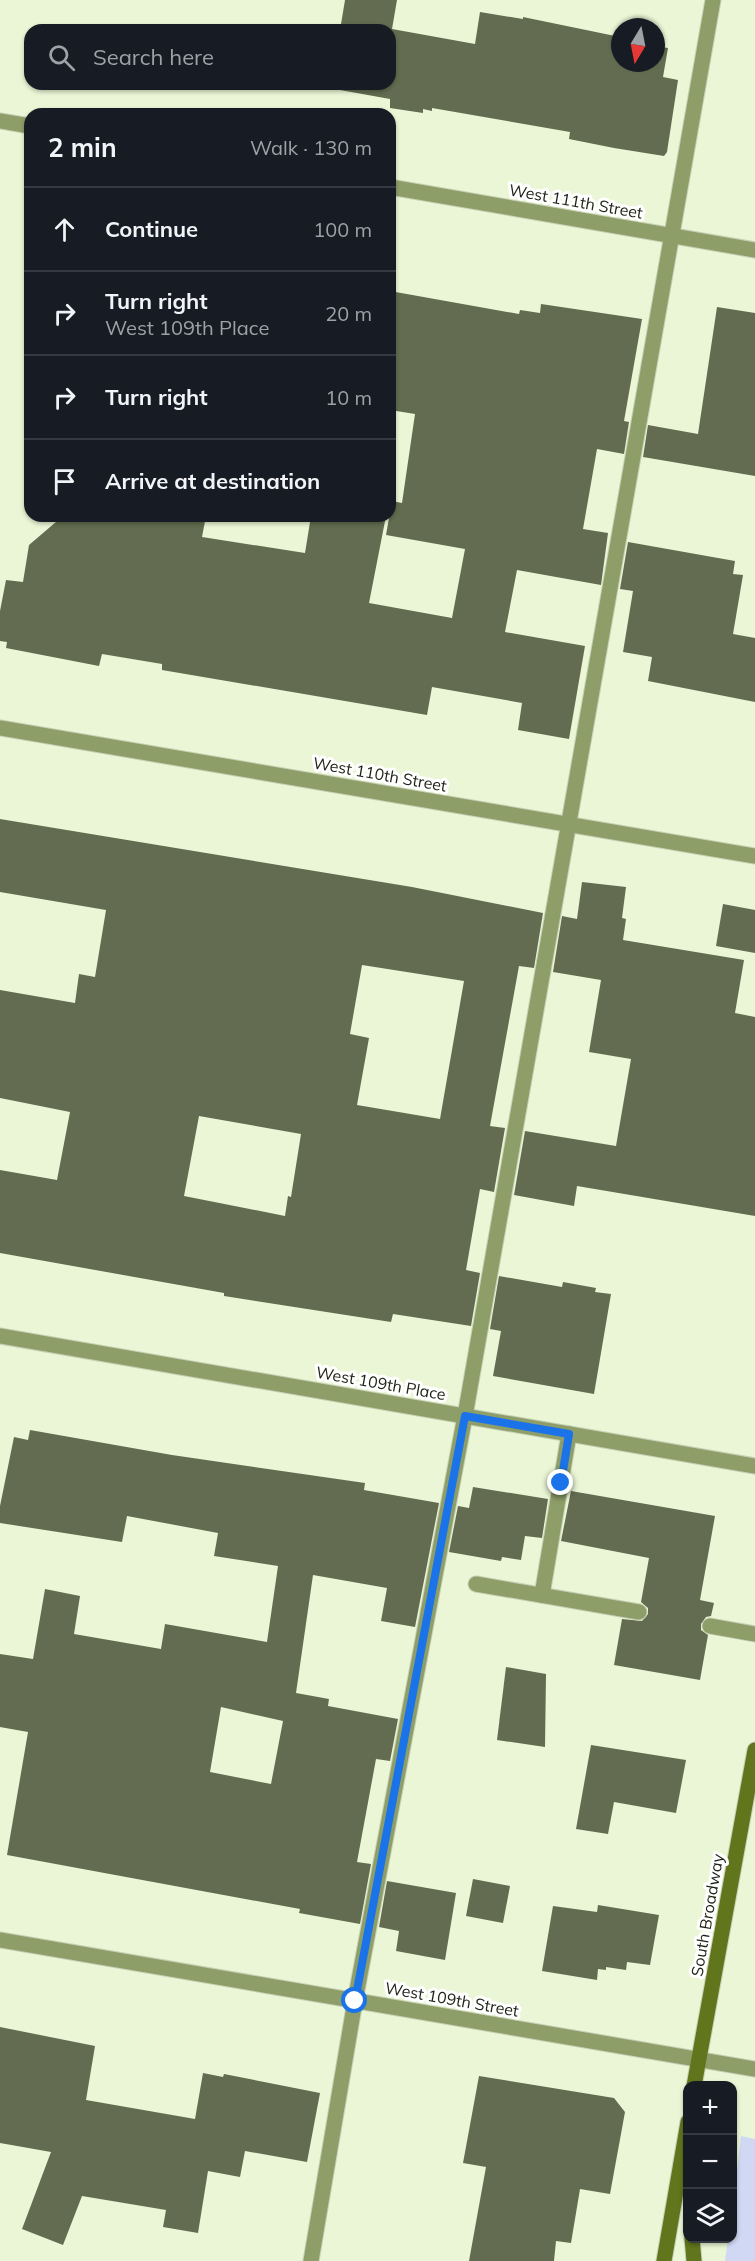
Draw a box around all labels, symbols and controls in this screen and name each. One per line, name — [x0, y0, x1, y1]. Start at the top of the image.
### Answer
north arrow — [611, 18, 665, 72]
search box — [24, 24, 396, 90]
icon: search — [45, 41, 78, 74]
text: Search here — [93, 43, 214, 71]
text: 2 min — [48, 131, 117, 164]
text: Walk · 130 m — [250, 135, 372, 160]
street label: West 111th Street — [508, 179, 645, 223]
icon: ahead — [48, 213, 81, 246]
text: Continue — [105, 215, 198, 243]
text: 100 m — [313, 217, 372, 242]
text: Turn right — [105, 287, 208, 315]
icon: right — [48, 297, 81, 330]
text: 20 m — [325, 301, 372, 326]
text: West 109th Place — [105, 315, 269, 340]
icon: right — [48, 381, 81, 414]
text: Turn right — [105, 383, 208, 411]
text: 10 m — [325, 385, 372, 410]
icon: arrive — [48, 465, 81, 498]
text: Arrive at destination — [105, 467, 320, 495]
street label: West 110th Street — [312, 752, 449, 796]
street label: West 109th Place — [315, 1362, 447, 1404]
route end — [547, 1469, 573, 1495]
street label: South Broadway — [686, 1852, 728, 1978]
street label: West 109th Street — [384, 1977, 521, 2021]
route start — [341, 1987, 367, 2013]
map controls — [683, 2081, 737, 2243]
button: + — [683, 2081, 737, 2135]
button: − — [683, 2135, 737, 2189]
button: layers — [683, 2189, 737, 2243]

